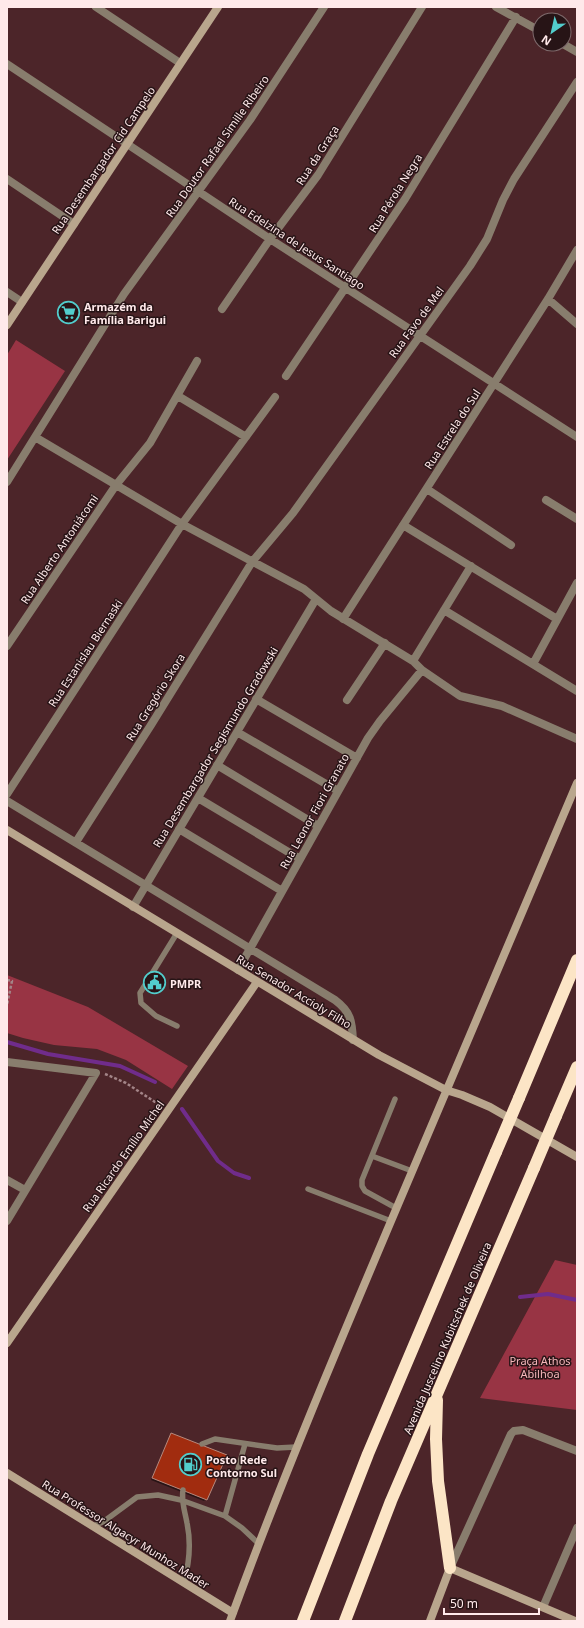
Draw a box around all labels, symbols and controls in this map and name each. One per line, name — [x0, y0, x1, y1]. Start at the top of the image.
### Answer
north arrow — [532, 12, 572, 52]
text: N — [538, 32, 554, 49]
street label: Rua Doutor Rafael Simille Ribeiro — [162, 72, 272, 220]
street label: Rua Desembargador Cid Campelo — [48, 83, 158, 237]
street label: Rua da Graça — [292, 122, 342, 188]
street label: Rua Pérola Negra — [365, 151, 425, 235]
street label: Rua Edelzina de Jesus Santiago — [226, 193, 368, 293]
street label: Rua Favo de Mel — [385, 283, 447, 361]
supermarket icon: Armazém da Família Barigui — [56, 299, 82, 325]
place label: Armazém da Família Barigui — [84, 299, 166, 327]
street label: Rua Estrela do Sul — [421, 386, 483, 472]
street label: Rua Alberto Antoniácomi — [17, 491, 101, 607]
street label: Rua Estanislau Biernaski — [45, 596, 125, 710]
street label: Rua Desembargador Segismundo Gradowski — [149, 644, 281, 850]
street label: Rua Gregório Skora — [122, 650, 188, 744]
street label: Rua Leonor Fiori Granato — [276, 750, 352, 871]
street label: Rua Senador Accioly Filho — [234, 951, 355, 1032]
public building icon: PMPR — [142, 970, 168, 996]
place label: PMPR — [170, 976, 202, 991]
street label: Rua Ricardo Emílio Michel — [79, 1097, 167, 1215]
street label: Avenida Juscelino Kubitschek de Oliveira — [400, 1240, 494, 1436]
park label: Praça Athos Abilhoa — [509, 1353, 571, 1381]
fuel station icon: Posto Rede Contorno Sul — [178, 1452, 204, 1478]
place label: Posto Rede Contorno Sul — [206, 1452, 277, 1480]
street label: Rua Professor Algacyr Munhoz Mader — [40, 1476, 213, 1592]
scale bar — [444, 1590, 539, 1616]
text: 50 m — [450, 1595, 478, 1612]

